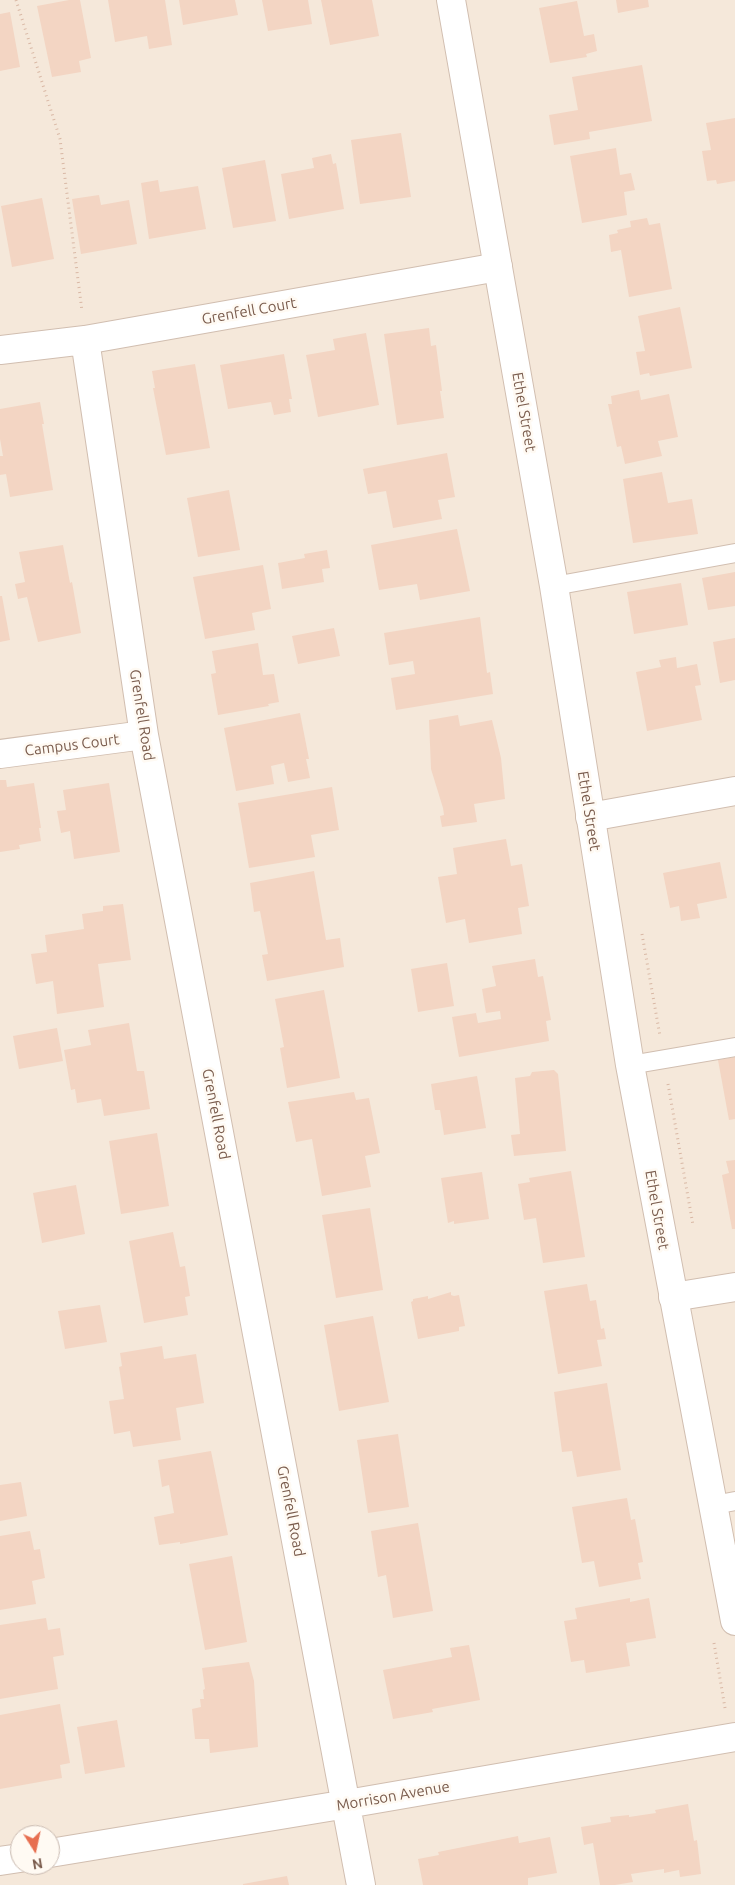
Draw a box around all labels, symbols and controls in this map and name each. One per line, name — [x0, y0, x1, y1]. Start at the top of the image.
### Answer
street label: Grenfell Court — [200, 294, 298, 328]
street label: Ethel Street — [508, 371, 540, 453]
street label: Grenfell Road — [126, 668, 158, 762]
street label: Campus Court — [24, 730, 120, 760]
street label: Ethel Street — [574, 770, 604, 852]
street label: Grenfell Road — [198, 1067, 234, 1161]
street label: Ethel Street — [641, 1169, 673, 1251]
street label: Grenfell Road — [273, 1464, 309, 1558]
street label: Morrison Avenue — [335, 1777, 451, 1815]
north arrow — [10, 1825, 60, 1875]
text: N — [31, 1855, 44, 1873]

